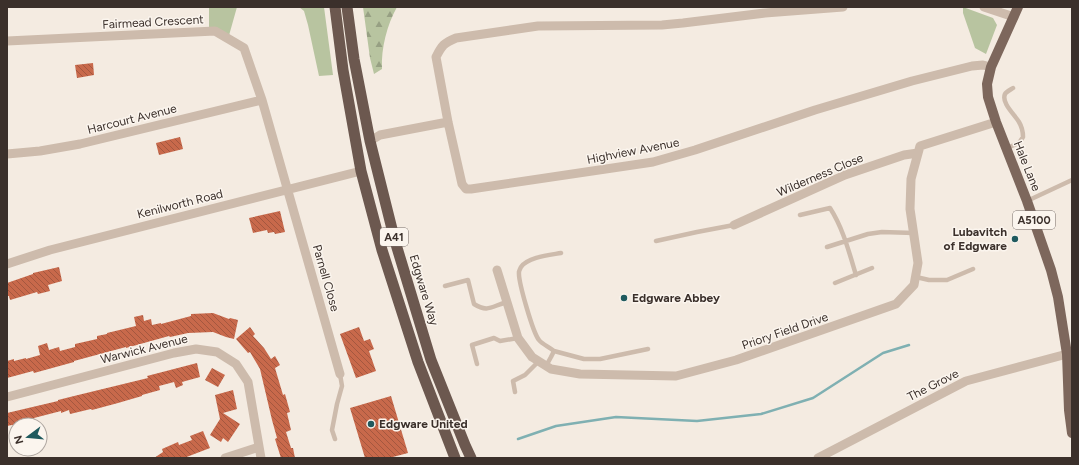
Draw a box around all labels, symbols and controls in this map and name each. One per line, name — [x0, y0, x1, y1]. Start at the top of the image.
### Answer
street label: Fairmead Crescent — [102, 12, 204, 32]
street label: Harcourt Avenue — [86, 101, 179, 137]
street label: Highview Avenue — [586, 135, 681, 167]
street label: Hale Lane — [1011, 139, 1044, 194]
street label: Wilderness Close — [775, 150, 866, 199]
street label: Kenilworth Road — [136, 187, 224, 221]
road number: A5100 — [1013, 211, 1055, 229]
place label: Lubavitch of Edgware — [944, 225, 1007, 253]
road number: A41 — [380, 228, 408, 246]
marker: Lubavitch of Edgware — [1010, 234, 1020, 244]
street label: Parnell Close — [310, 243, 342, 313]
street label: Edgware Way — [407, 253, 442, 328]
place label: Edgware Abbey — [632, 291, 720, 305]
marker: Edgware Abbey — [619, 293, 629, 303]
street label: Priory Field Drive — [740, 310, 830, 352]
street label: Warwick Avenue — [99, 331, 189, 367]
street label: The Grove — [905, 366, 961, 404]
north arrow — [8, 417, 48, 457]
place label: Edgware United — [379, 417, 468, 431]
marker: Edgware United — [366, 419, 376, 429]
text: N — [11, 434, 26, 446]

